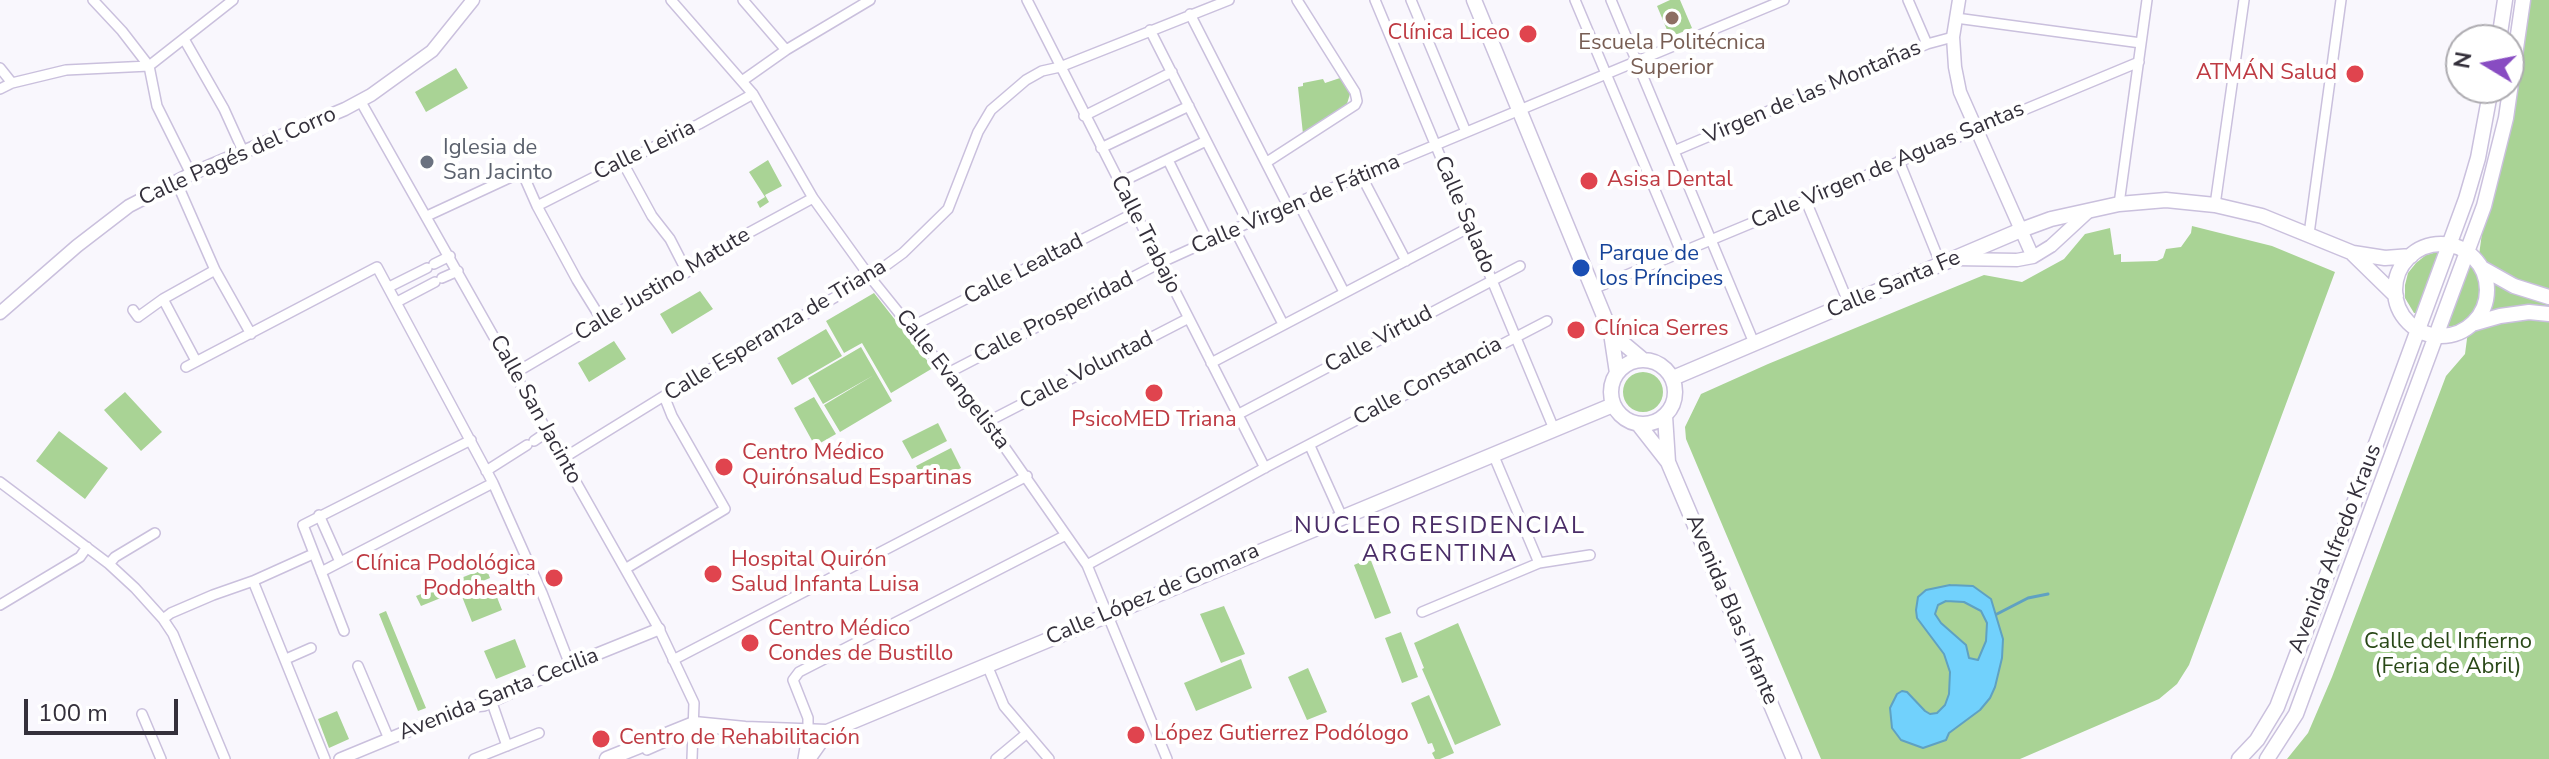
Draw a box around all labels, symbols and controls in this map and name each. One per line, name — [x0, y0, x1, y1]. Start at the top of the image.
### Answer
marker: Escuela Politécnica Superior — [1663, 9, 1681, 27]
place label: Clínica Liceo — [1388, 21, 1510, 47]
marker: Clínica Liceo — [1517, 23, 1539, 45]
north arrow — [2445, 24, 2525, 104]
place label: Escuela Politécnica Superior — [1578, 31, 1766, 82]
street label: Virgen de las Montañas — [1701, 35, 1925, 151]
text: N — [2447, 49, 2480, 71]
place label: ATMÁN Salud — [2196, 61, 2337, 87]
marker: ATMÁN Salud — [2344, 63, 2366, 85]
street label: Calle Virgen de Aguas Santas — [1748, 96, 2028, 236]
street label: Calle Pagés del Corro — [135, 102, 341, 212]
street label: Calle Leiria — [590, 115, 700, 187]
place label: Iglesia de San Jacinto — [443, 136, 553, 188]
street label: Calle Virgen de Fátima — [1188, 149, 1404, 261]
street label: Calle Salado — [1427, 152, 1501, 278]
marker: Iglesia de San Jacinto — [418, 153, 436, 171]
place label: Asisa Dental — [1607, 168, 1733, 194]
marker: Asisa Dental — [1578, 170, 1600, 192]
street label: Calle Trabajo — [1104, 171, 1186, 299]
street label: Calle Justino Matute — [571, 222, 755, 348]
street label: Calle Lealtad — [960, 229, 1088, 311]
place label: Parque de los Príncipes — [1599, 242, 1723, 294]
street label: Calle Santa Fe — [1823, 245, 1965, 325]
street label: Calle Esperanza de Triana — [660, 254, 892, 408]
marker: Parque de los Príncipes — [1570, 257, 1592, 279]
street label: Calle Prosperidad — [970, 266, 1138, 370]
street label: Calle Virtud — [1321, 301, 1437, 379]
street label: Calle Evangelista — [889, 305, 1015, 455]
place label: Clínica Serres — [1594, 317, 1729, 343]
marker: Clínica Serres — [1565, 319, 1587, 341]
street label: Calle Voluntad — [1016, 326, 1158, 416]
street label: Calle San Jacinto — [483, 331, 587, 489]
street label: Calle Constancia — [1349, 332, 1507, 432]
marker: PsicoMED Triana — [1143, 382, 1165, 404]
place label: PsicoMED Triana — [1071, 408, 1237, 434]
place label: Centro Médico Quirónsalud Espartinas — [742, 441, 972, 492]
street label: Avenida Alfredo Kraus — [2284, 441, 2388, 657]
marker: Centro Médico Quirónsalud Espartinas — [713, 456, 735, 478]
street label: Avenida Blas Infante — [1679, 511, 1783, 709]
district label: NUCLEO RESIDENCIAL ARGENTINA — [1294, 513, 1586, 569]
street label: Calle López de Gomara — [1042, 538, 1264, 652]
place label: Hospital Quirón Salud Infanta Luisa — [731, 548, 919, 600]
place label: Clínica Podológica Podohealth — [355, 552, 536, 604]
marker: Hospital Quirón Salud Infanta Luisa — [702, 563, 724, 585]
marker: Clínica Podológica Podohealth — [543, 567, 565, 589]
place label: Centro Médico Condes de Bustillo — [768, 617, 953, 668]
park label: Calle del Infierno (Feria de Abril) — [2364, 630, 2532, 682]
marker: Centro Médico Condes de Bustillo — [739, 632, 761, 654]
street label: Avenida Santa Cecilia — [395, 643, 603, 747]
scale bar — [28, 683, 182, 733]
text: 100 m — [38, 697, 108, 729]
place label: López Gutierrez Podólogo — [1154, 722, 1409, 748]
marker: López Gutierrez Podólogo — [1125, 724, 1147, 746]
place label: Centro de Rehabilitación — [619, 726, 860, 752]
marker: Centro de Rehabilitación — [590, 728, 612, 750]

